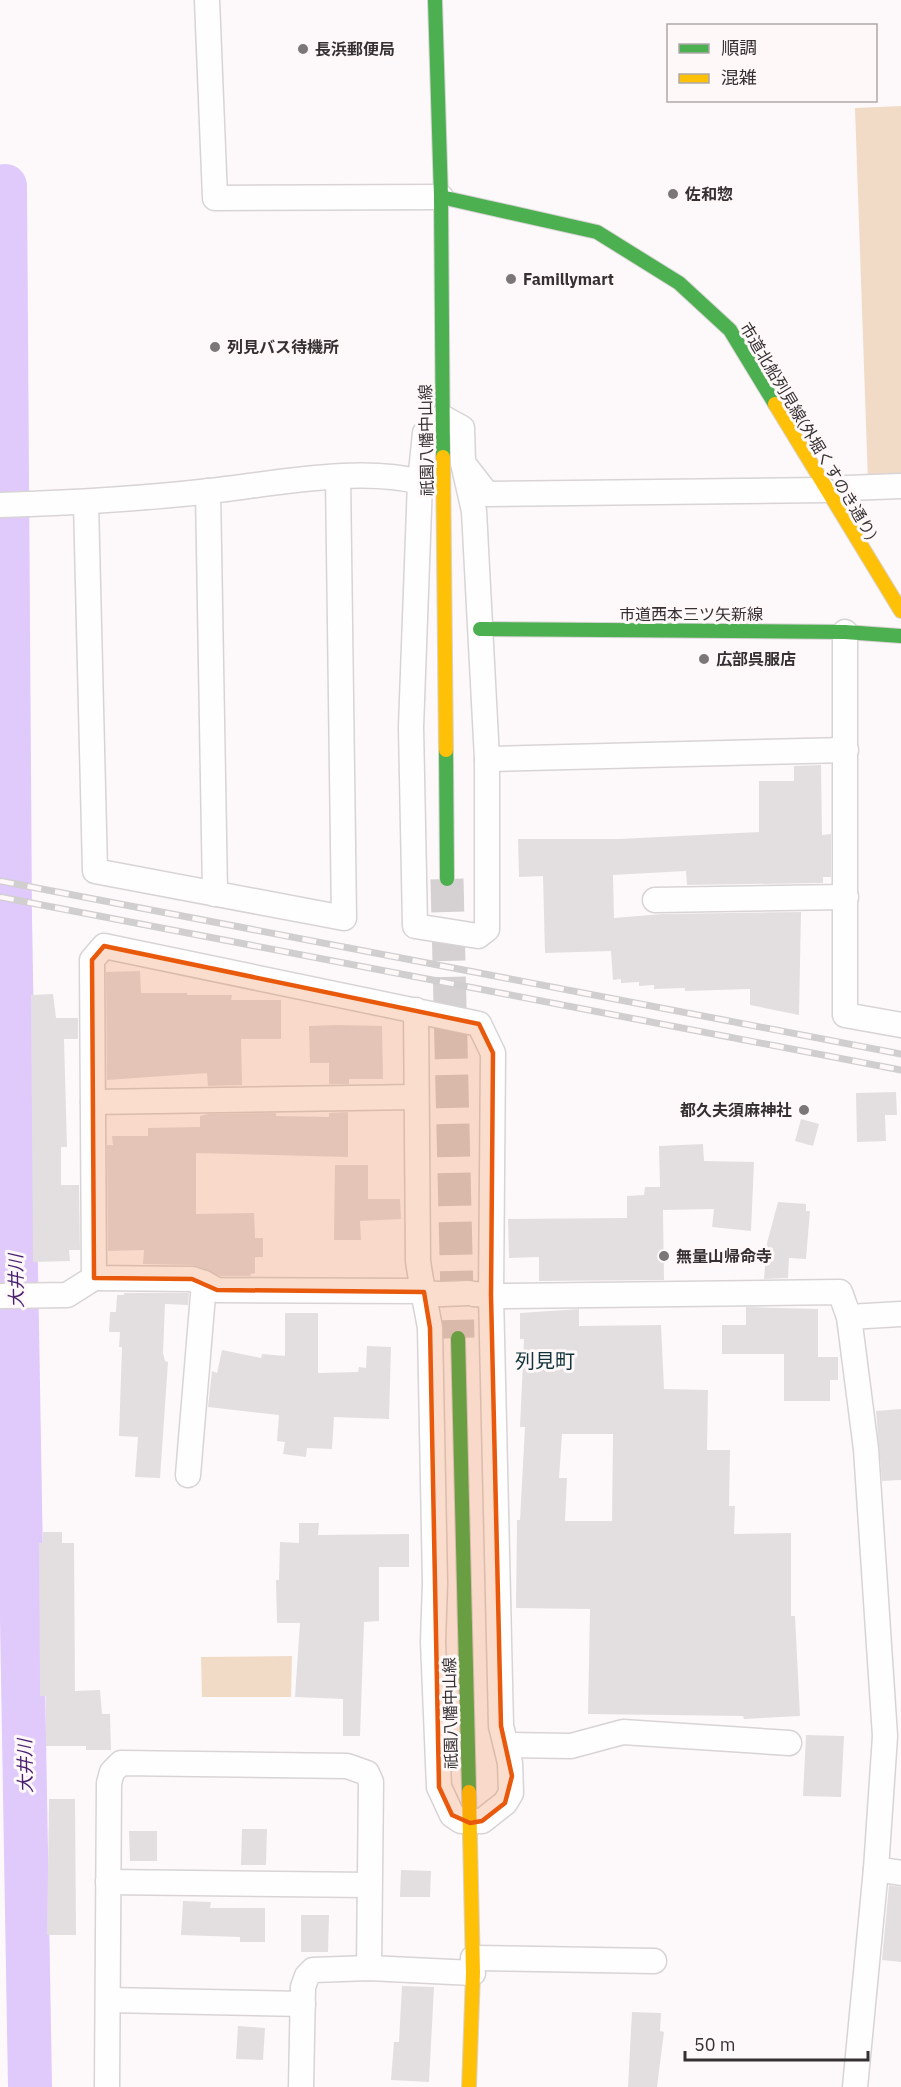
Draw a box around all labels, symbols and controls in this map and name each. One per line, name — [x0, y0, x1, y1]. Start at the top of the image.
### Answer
legend — [667, 24, 877, 102]
text: 順調 — [721, 36, 757, 59]
place label: 長浜郵便局 — [315, 39, 395, 59]
marker: 長浜郵便局 — [296, 42, 310, 56]
text: 混雑 — [721, 66, 757, 89]
place label: 佐和惣 — [684, 184, 733, 204]
marker: 佐和惣 — [666, 187, 680, 201]
place label: Famillymart — [523, 269, 614, 289]
marker: Famillymart — [504, 272, 518, 286]
street label: 市道北船列見線(外堀くすのき通り) — [736, 319, 882, 543]
place label: 列見バス待機所 — [227, 337, 339, 357]
marker: 列見バス待機所 — [208, 340, 222, 354]
street label: 祇園八幡中山線 — [415, 384, 437, 496]
street label: 市道西本三ツ矢新線 — [619, 604, 763, 624]
place label: 広部呉服店 — [716, 649, 796, 669]
marker: 広部呉服店 — [697, 652, 711, 666]
place label: 都久夫須麻神社 — [680, 1100, 792, 1120]
marker: 都久夫須麻神社 — [797, 1103, 811, 1117]
place label: 無量山帰命寺 — [676, 1246, 772, 1266]
marker: 無量山帰命寺 — [657, 1249, 671, 1263]
water label: 大井川 — [4, 1252, 28, 1308]
district label: 列見町 — [515, 1347, 575, 1374]
street label: 祇園八幡中山線 — [439, 1657, 461, 1769]
water label: 大井川 — [13, 1737, 37, 1793]
scale bar — [685, 2024, 868, 2062]
text: 50 m — [694, 2033, 736, 2056]

